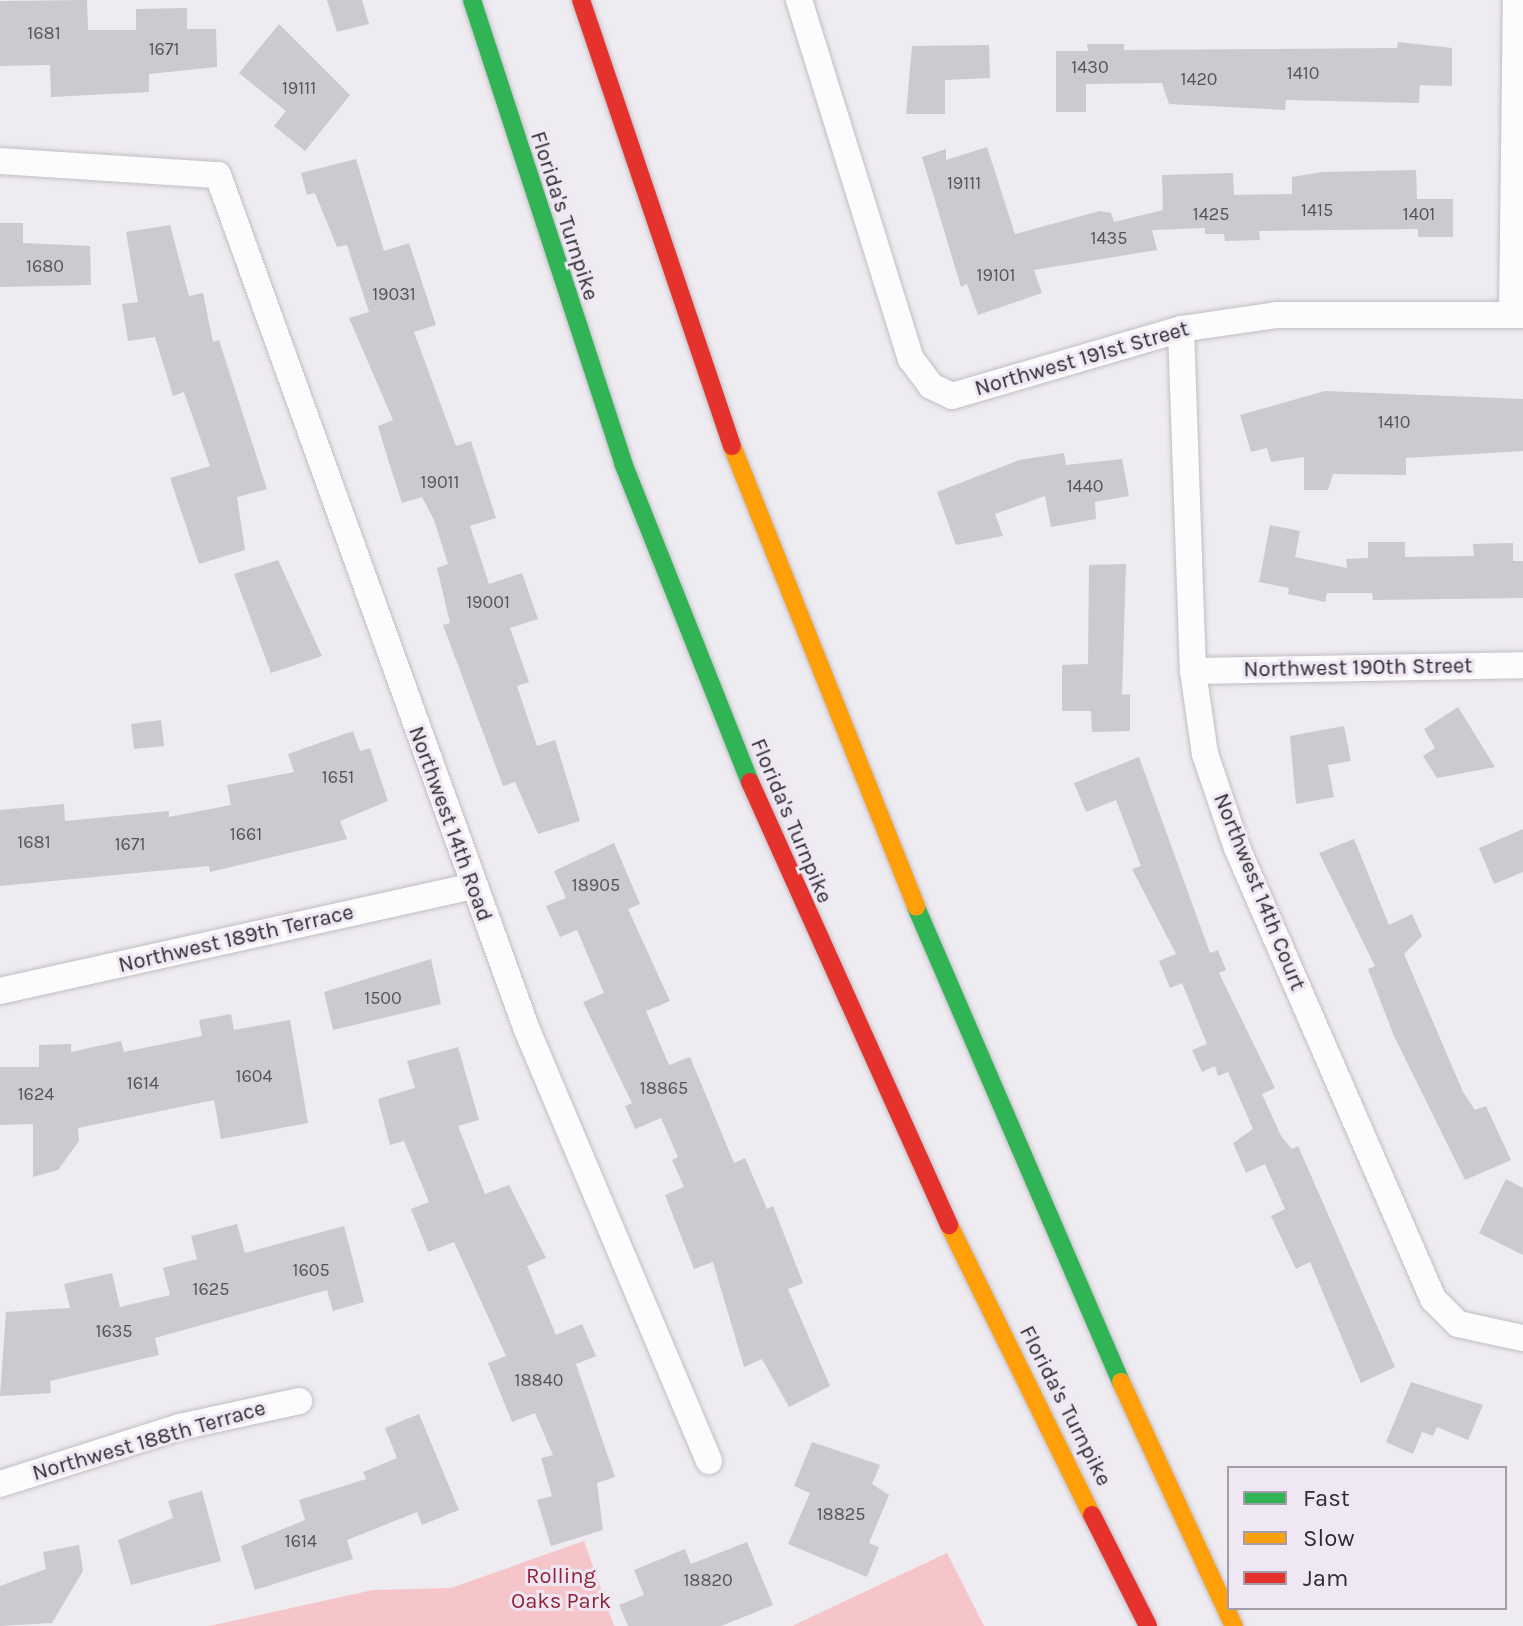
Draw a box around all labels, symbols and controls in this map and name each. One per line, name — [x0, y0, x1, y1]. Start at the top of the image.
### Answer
house number: 1681 — [27, 22, 61, 44]
house number: 1671 — [149, 38, 179, 60]
house number: 1430 — [1071, 56, 1109, 78]
house number: 1410 — [1287, 62, 1319, 84]
house number: 1420 — [1180, 68, 1218, 90]
house number: 19111 — [282, 77, 316, 99]
street label: Florida's Turnpike — [524, 128, 604, 304]
house number: 19111 — [947, 172, 981, 194]
house number: 1415 — [1301, 199, 1333, 221]
house number: 1425 — [1193, 203, 1229, 225]
house number: 1401 — [1403, 203, 1435, 225]
house number: 1435 — [1091, 227, 1127, 249]
house number: 1680 — [26, 255, 64, 277]
house number: 19101 — [977, 264, 1015, 286]
house number: 19031 — [372, 283, 416, 305]
street label: Northwest 191st Street — [972, 316, 1192, 402]
house number: 1410 — [1378, 411, 1410, 433]
house number: 19011 — [421, 471, 459, 493]
house number: 1440 — [1067, 475, 1103, 497]
house number: 19001 — [466, 591, 510, 613]
street label: Northwest 190th Street — [1243, 653, 1473, 683]
street label: Northwest 14th Road — [402, 723, 498, 925]
street label: Florida's Turnpike — [744, 735, 838, 907]
house number: 1651 — [322, 766, 354, 788]
street label: Northwest 14th Court — [1207, 790, 1311, 994]
house number: 1661 — [230, 823, 262, 845]
house number: 1681 — [17, 831, 51, 853]
house number: 1671 — [115, 833, 145, 855]
house number: 18905 — [572, 874, 620, 896]
street label: Northwest 189th Terrace — [116, 899, 356, 979]
house number: 1500 — [364, 987, 402, 1009]
house number: 1604 — [236, 1065, 272, 1087]
house number: 1614 — [127, 1072, 159, 1094]
house number: 18865 — [640, 1077, 688, 1099]
house number: 1624 — [18, 1083, 54, 1105]
house number: 1605 — [292, 1259, 330, 1281]
house number: 1625 — [193, 1278, 229, 1300]
house number: 1635 — [95, 1320, 133, 1342]
street label: Florida's Turnpike — [1013, 1321, 1117, 1491]
house number: 18840 — [515, 1369, 563, 1391]
street label: Northwest 188th Terrace — [29, 1395, 269, 1487]
legend — [1227, 1466, 1507, 1610]
text: Fast — [1303, 1484, 1350, 1512]
house number: 18825 — [817, 1503, 865, 1525]
text: Slow — [1303, 1524, 1355, 1552]
house number: 1614 — [285, 1530, 317, 1552]
park label: Rolling Oaks Park — [511, 1563, 611, 1614]
text: Jam — [1303, 1564, 1348, 1592]
house number: 18820 — [683, 1569, 733, 1591]

